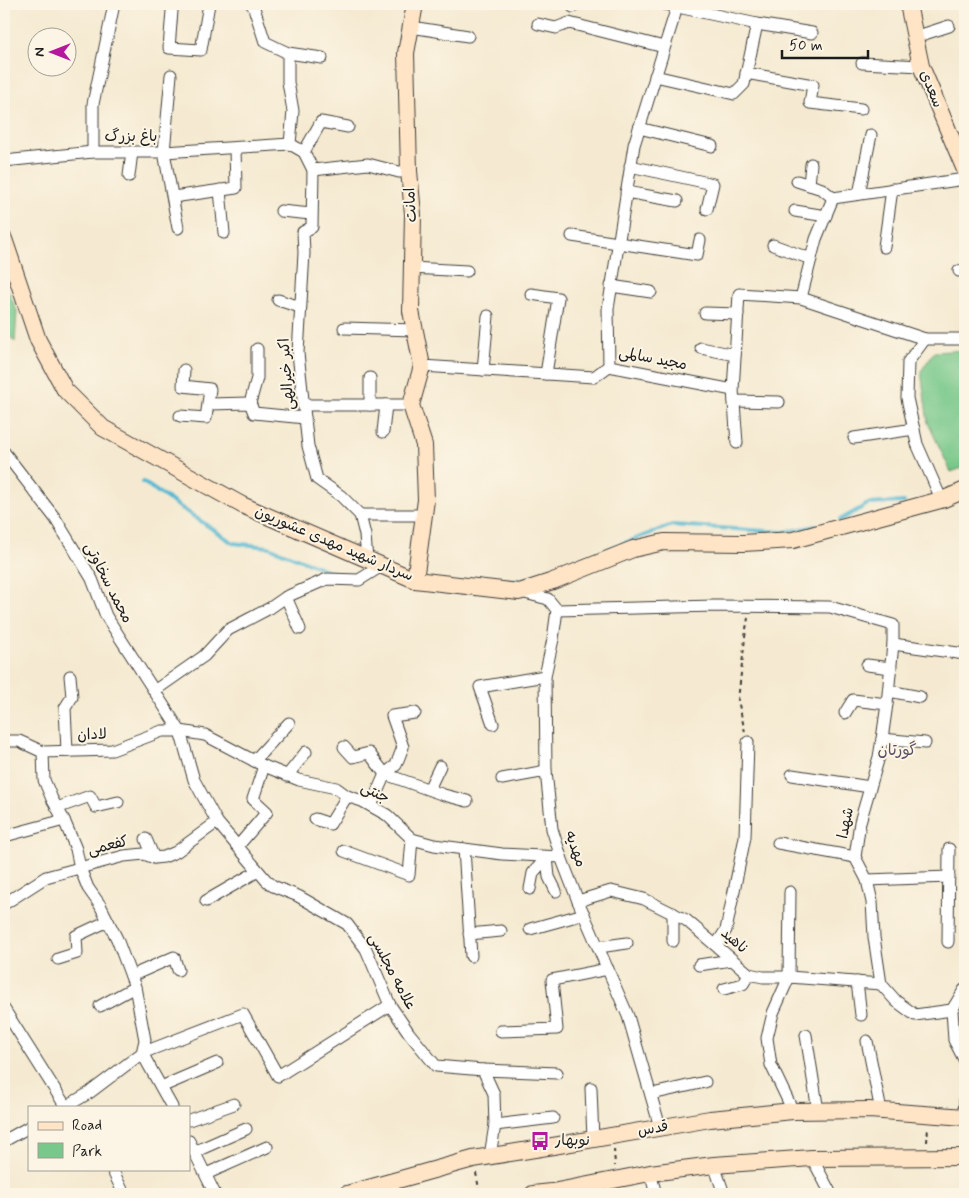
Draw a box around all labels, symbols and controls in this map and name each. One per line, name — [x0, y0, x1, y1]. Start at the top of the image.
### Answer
north arrow — [28, 28, 78, 78]
scale bar — [782, 28, 868, 60]
text: 50 m — [789, 36, 823, 56]
text: N — [31, 47, 49, 57]
street label: سعدی — [914, 67, 948, 111]
street label: باغ بزرگ — [105, 127, 157, 147]
street label: امانت — [400, 187, 422, 223]
street label: اکبر خیرالهی — [275, 337, 299, 411]
street label: مجید سالمی — [617, 343, 689, 375]
street label: سردار شهید مهدی عشوریون — [252, 502, 416, 586]
street label: محمد سخاوتی — [79, 539, 137, 627]
street label: لادان — [77, 724, 107, 746]
district label: گورتان — [877, 740, 917, 761]
street label: جنتی — [357, 777, 393, 809]
street label: شهدا — [833, 805, 859, 841]
street label: مهدیه — [559, 828, 591, 870]
street label: کفعمی — [86, 832, 130, 860]
street label: ناهید — [716, 924, 752, 958]
street label: علامه مجلسی — [363, 930, 421, 1014]
legend — [28, 1106, 190, 1170]
text: Road — [72, 1116, 102, 1136]
street label: قدس — [636, 1116, 670, 1142]
bus stop icon: نوبهار — [529, 1130, 551, 1152]
place label: نوبهار — [554, 1131, 590, 1151]
text: Park — [72, 1142, 102, 1162]

